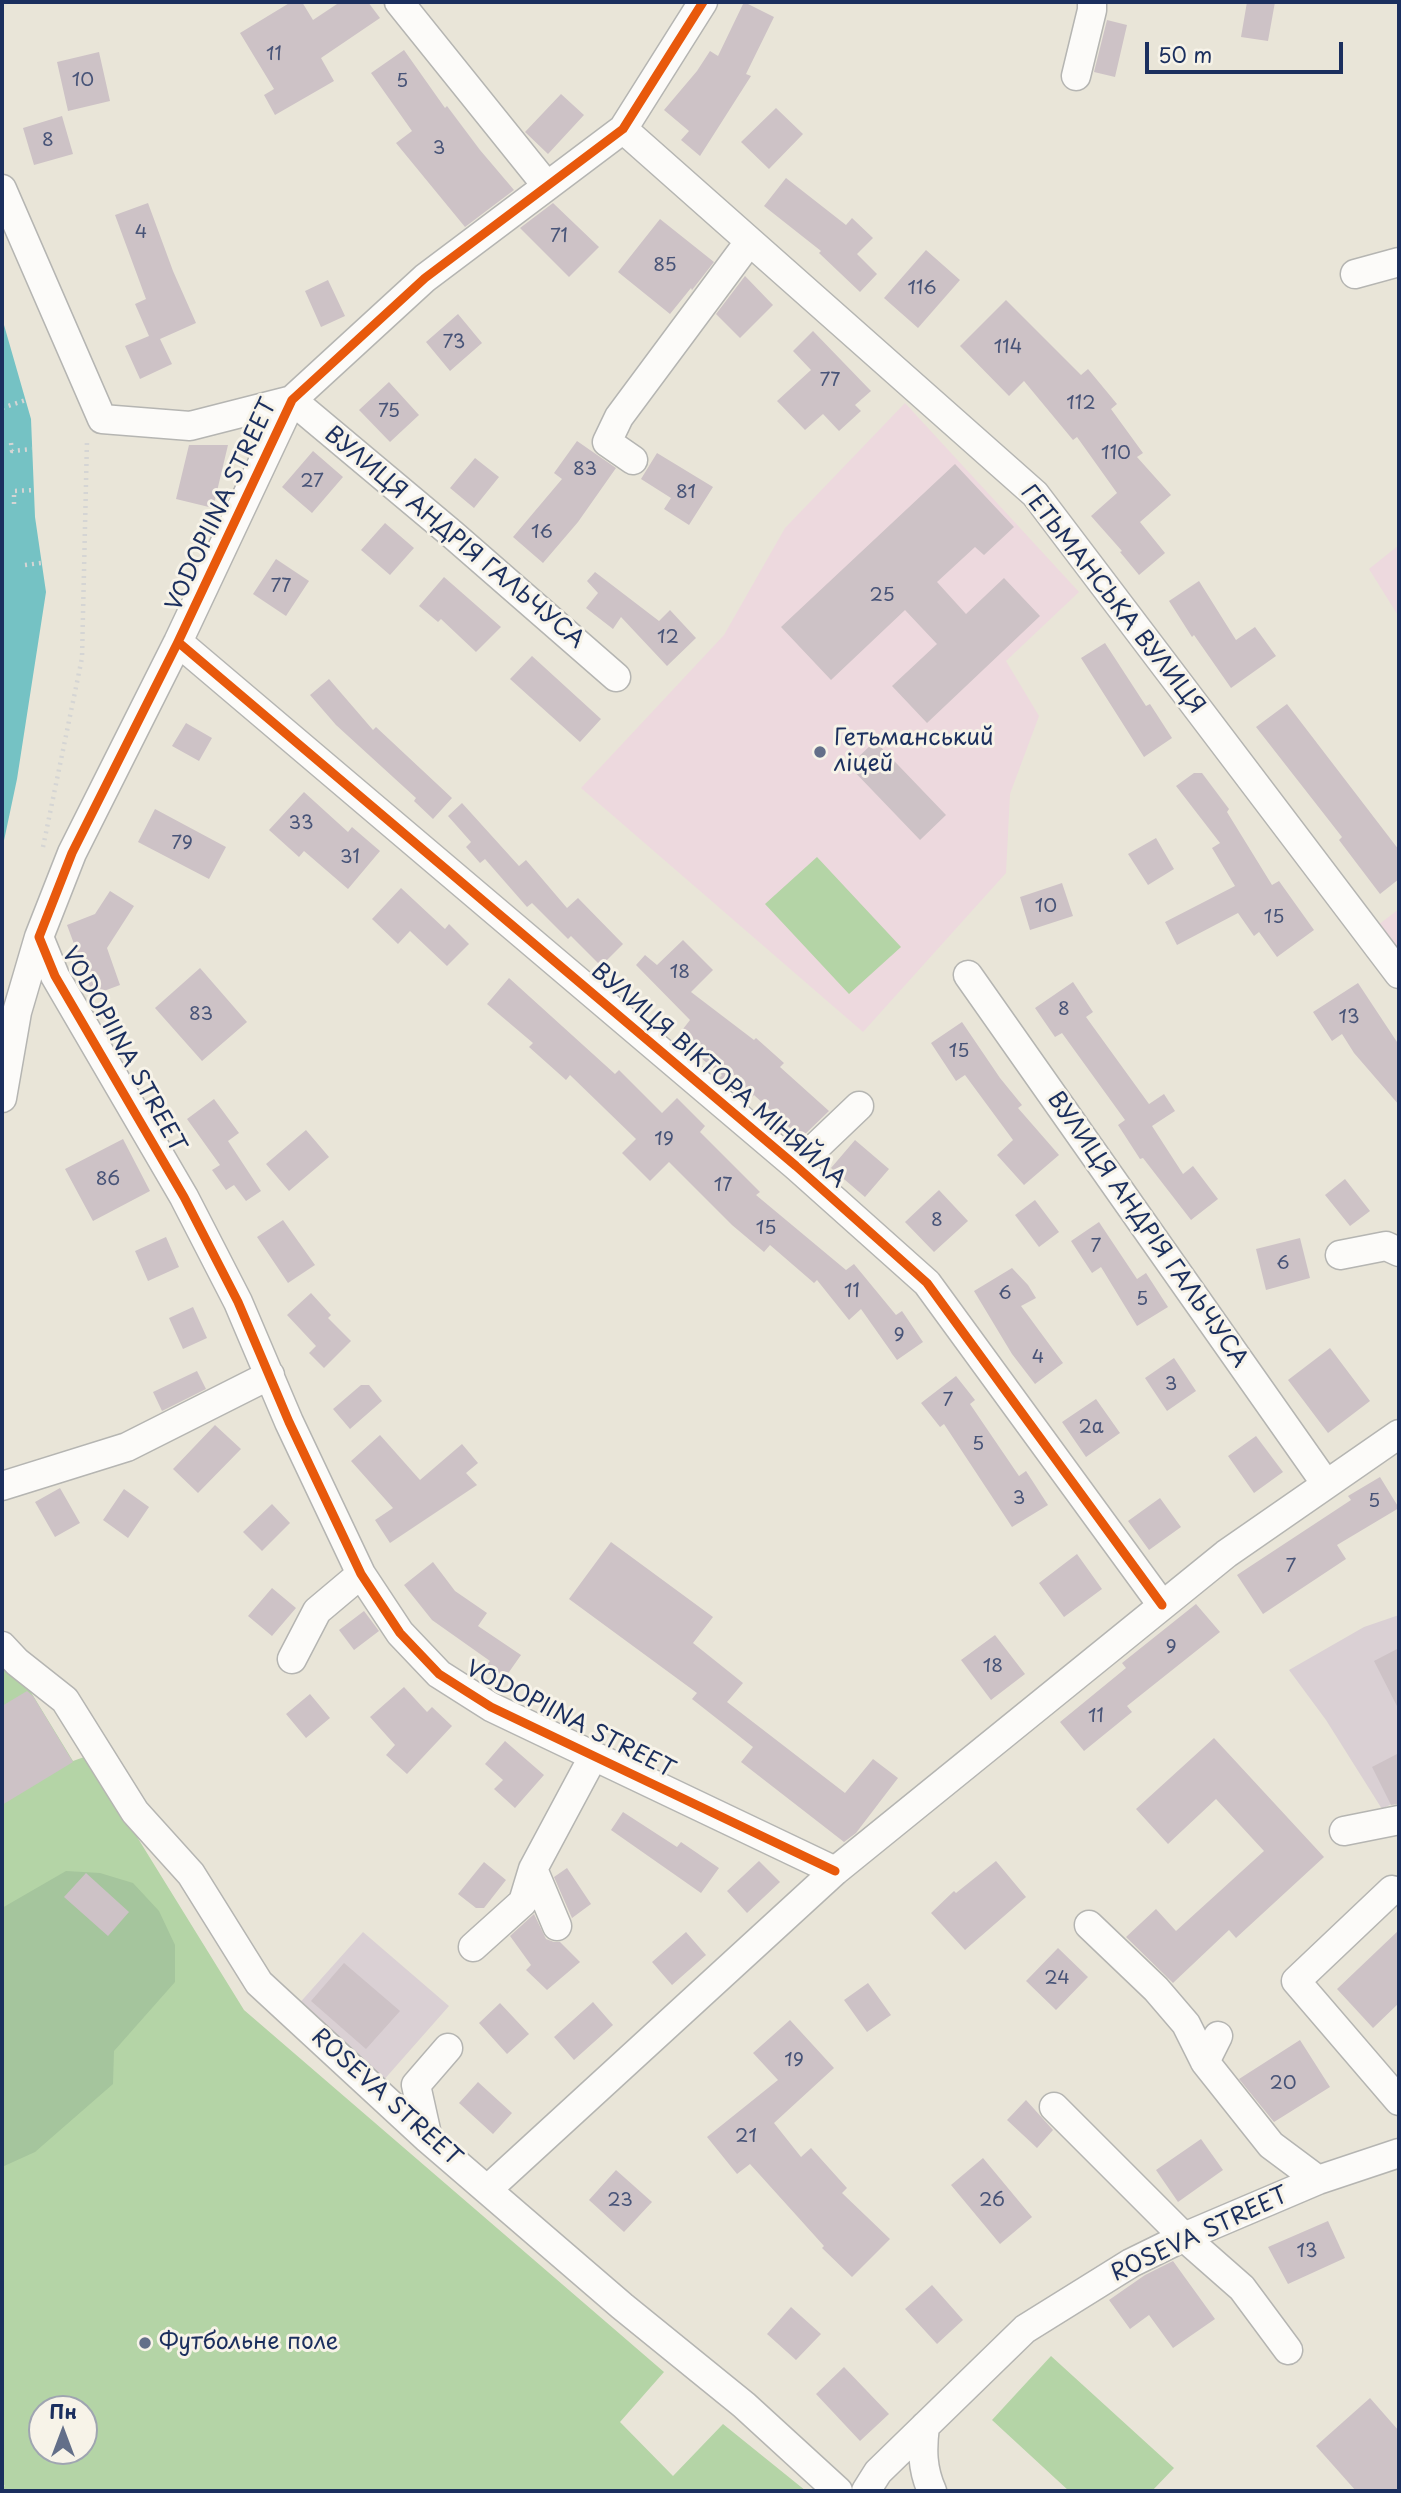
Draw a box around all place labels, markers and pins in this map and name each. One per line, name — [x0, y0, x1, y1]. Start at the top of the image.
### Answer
place label: Гетьманський ліцей — [834, 725, 993, 779]
marker: Гетьманський ліцей — [812, 744, 828, 760]
place label: Футбольне поле — [159, 2329, 338, 2357]
marker: Футбольне поле — [137, 2335, 153, 2351]

